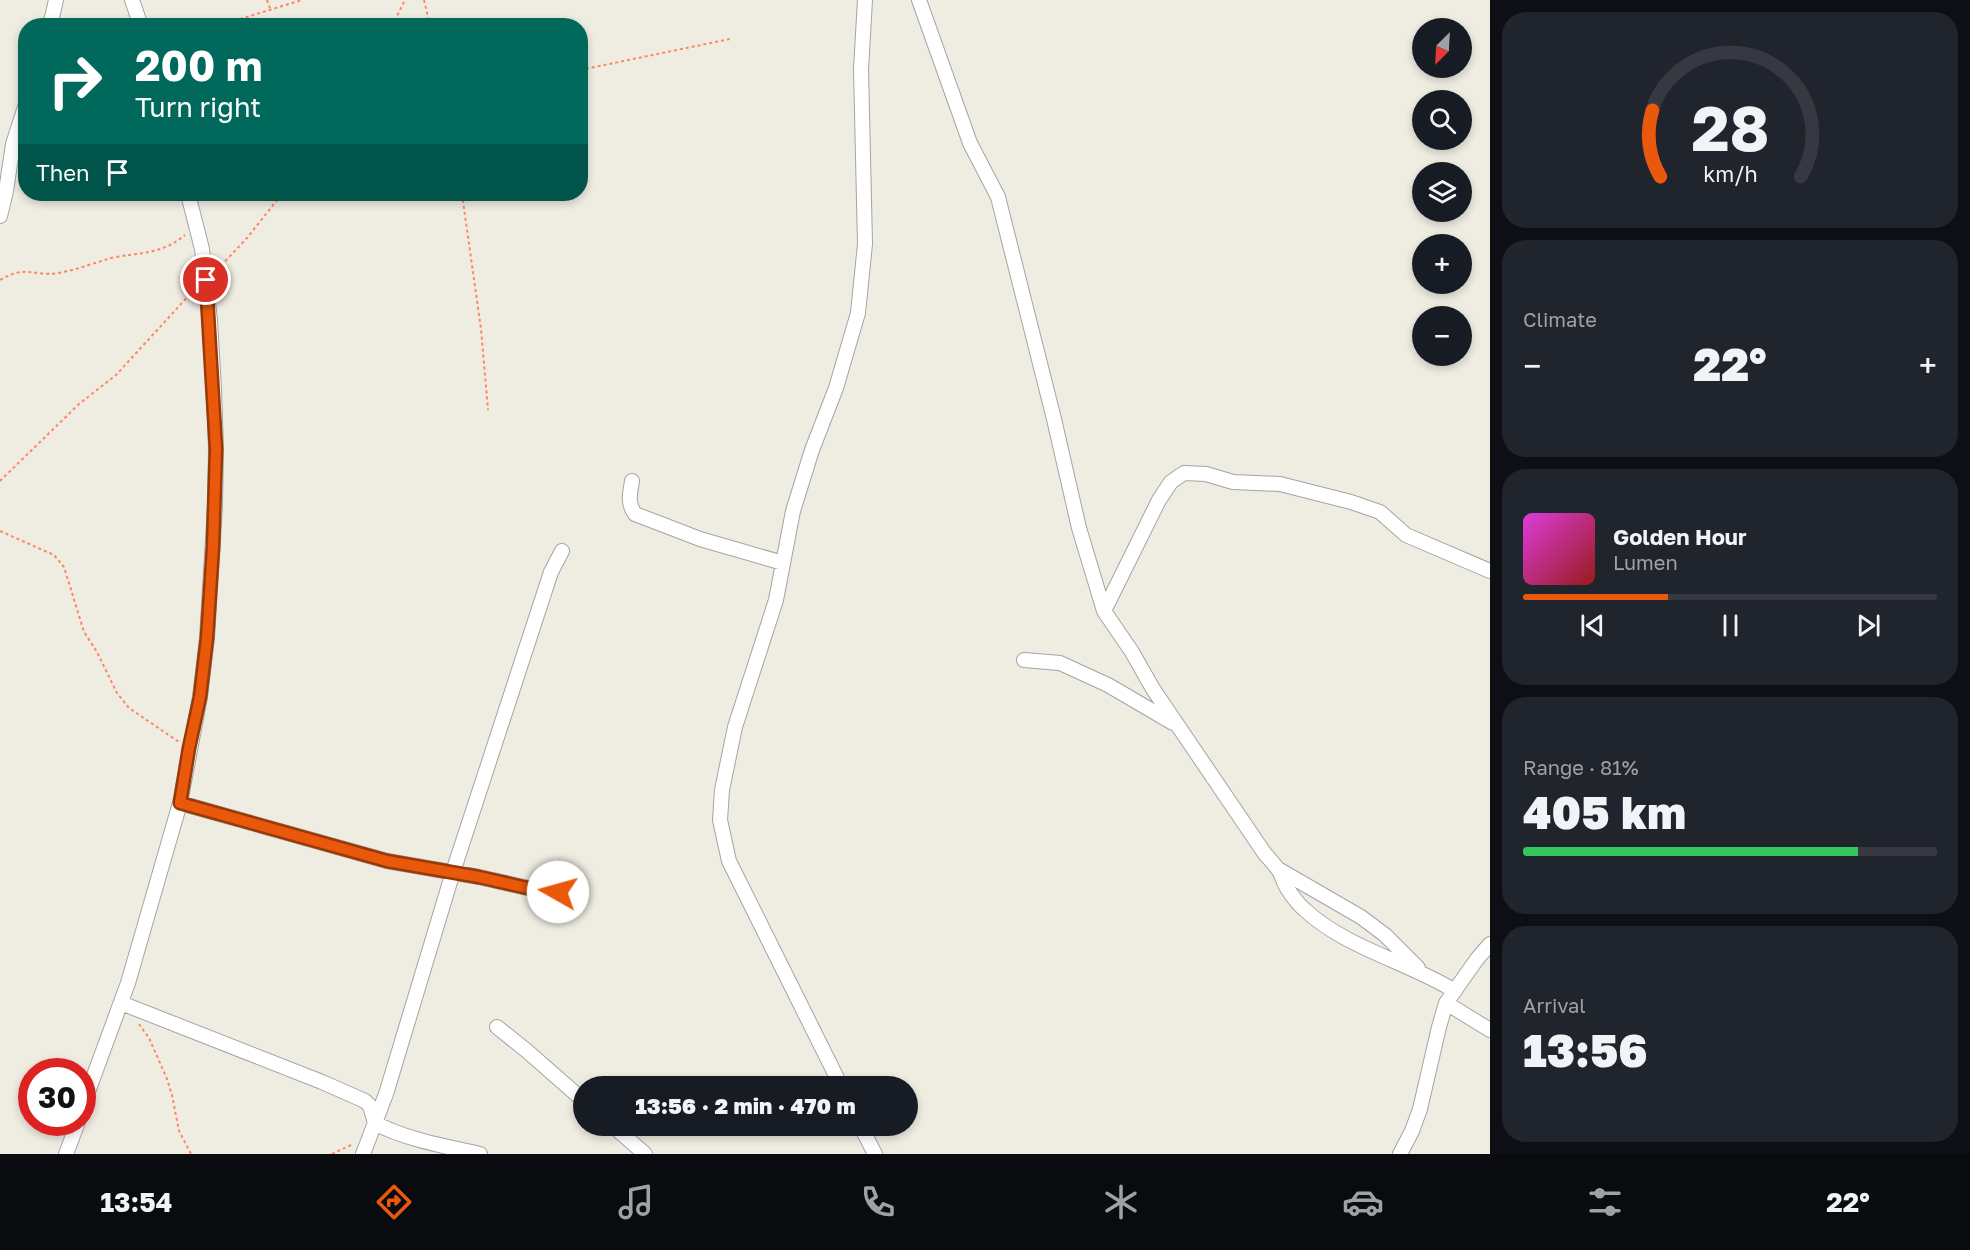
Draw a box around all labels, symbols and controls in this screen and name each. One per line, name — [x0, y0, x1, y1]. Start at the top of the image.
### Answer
north arrow — [1412, 18, 1472, 78]
map controls — [1412, 18, 1472, 366]
text: 200 m — [135, 40, 262, 90]
icon: right — [36, 42, 114, 120]
button: search — [1412, 90, 1472, 150]
text: 28 — [1691, 90, 1769, 165]
text: Turn right — [135, 91, 261, 123]
icon: arrive — [101, 156, 134, 189]
text: Then — [36, 159, 89, 186]
button: layers — [1412, 162, 1472, 222]
text: km/h — [1703, 162, 1757, 188]
button: + — [1412, 234, 1472, 294]
pin — [180, 254, 231, 305]
icon: arrive — [189, 263, 222, 296]
button: − — [1412, 306, 1472, 366]
text: Climate — [1523, 307, 1597, 331]
text: 22° — [1693, 337, 1767, 391]
text: − — [1523, 346, 1541, 385]
text: + — [1919, 346, 1937, 385]
text: Golden Hour — [1613, 523, 1747, 550]
text: Lumen — [1613, 550, 1678, 574]
icon: previous — [1576, 609, 1609, 642]
icon: pause — [1714, 609, 1747, 642]
icon: next — [1852, 609, 1885, 642]
text: Range · 81% — [1523, 755, 1639, 779]
text: 405 km — [1523, 785, 1686, 839]
position arrow — [526, 860, 590, 924]
text: Arrival — [1523, 993, 1586, 1017]
text: 13:56 — [1523, 1023, 1648, 1077]
speed limit sign: 30 — [18, 1058, 96, 1136]
text: 13:56 · 2 min · 470 m — [635, 1092, 856, 1119]
icon: directions — [373, 1181, 415, 1223]
icon: music — [615, 1181, 657, 1223]
icon: phone — [857, 1181, 899, 1223]
icon: climate — [1100, 1181, 1142, 1223]
icon: car — [1342, 1181, 1384, 1223]
icon: filters — [1584, 1181, 1626, 1223]
text: 13:54 — [100, 1186, 173, 1218]
text: 22° — [1826, 1186, 1870, 1218]

